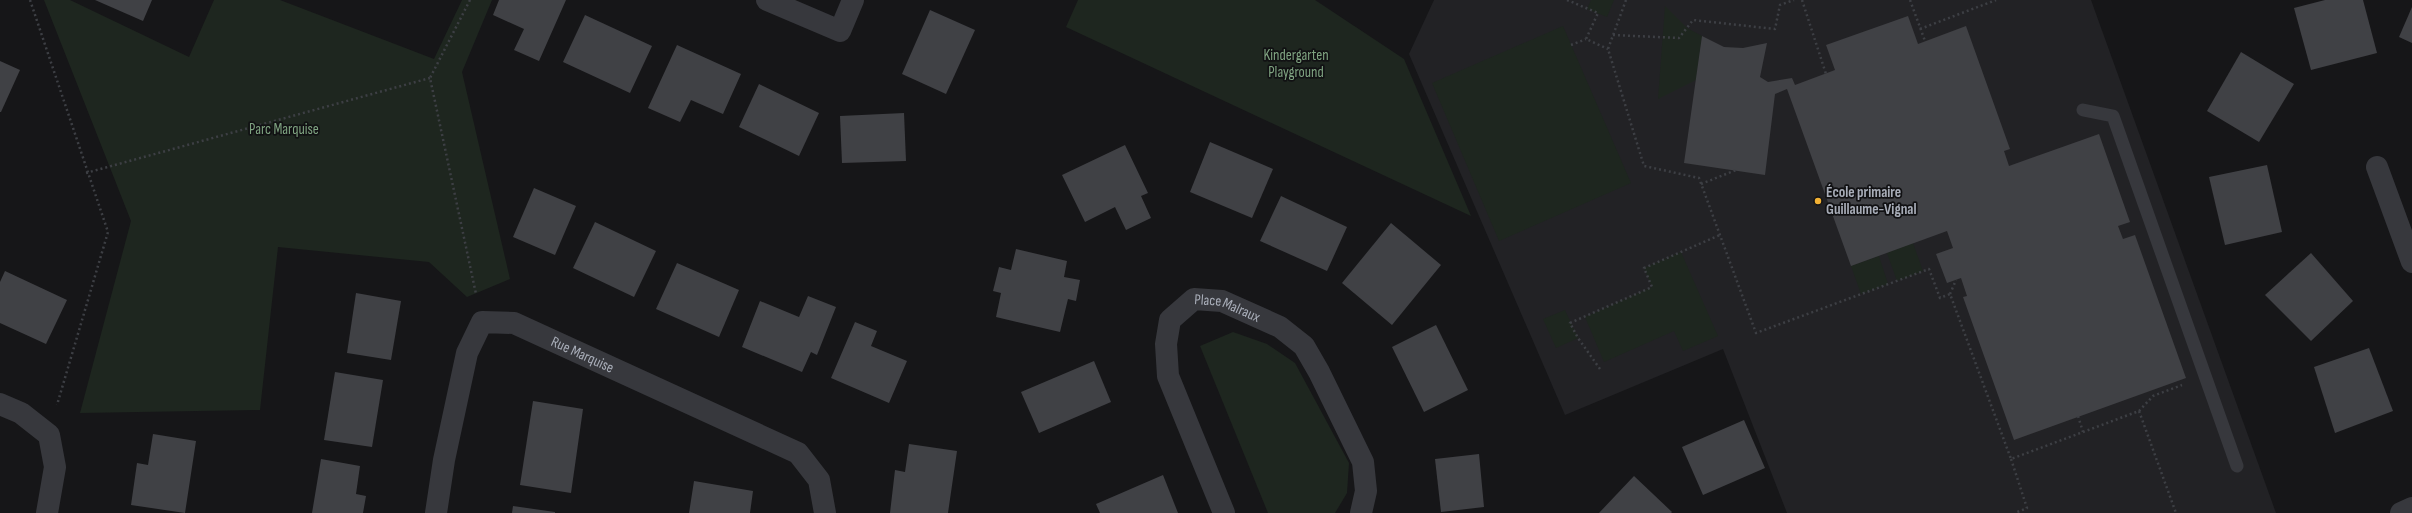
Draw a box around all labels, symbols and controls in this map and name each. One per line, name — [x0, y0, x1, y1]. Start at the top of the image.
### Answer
park label: Kindergarten Playground — [1263, 46, 1329, 82]
park label: Parc Marquise — [249, 120, 319, 139]
place label: École primaire Guillaume-Vignal — [1826, 183, 1917, 219]
marker: École primaire Guillaume-Vignal — [1813, 196, 1823, 206]
street label: Place Malraux — [1194, 290, 1264, 327]
street label: Rue Marquise — [548, 332, 617, 377]

